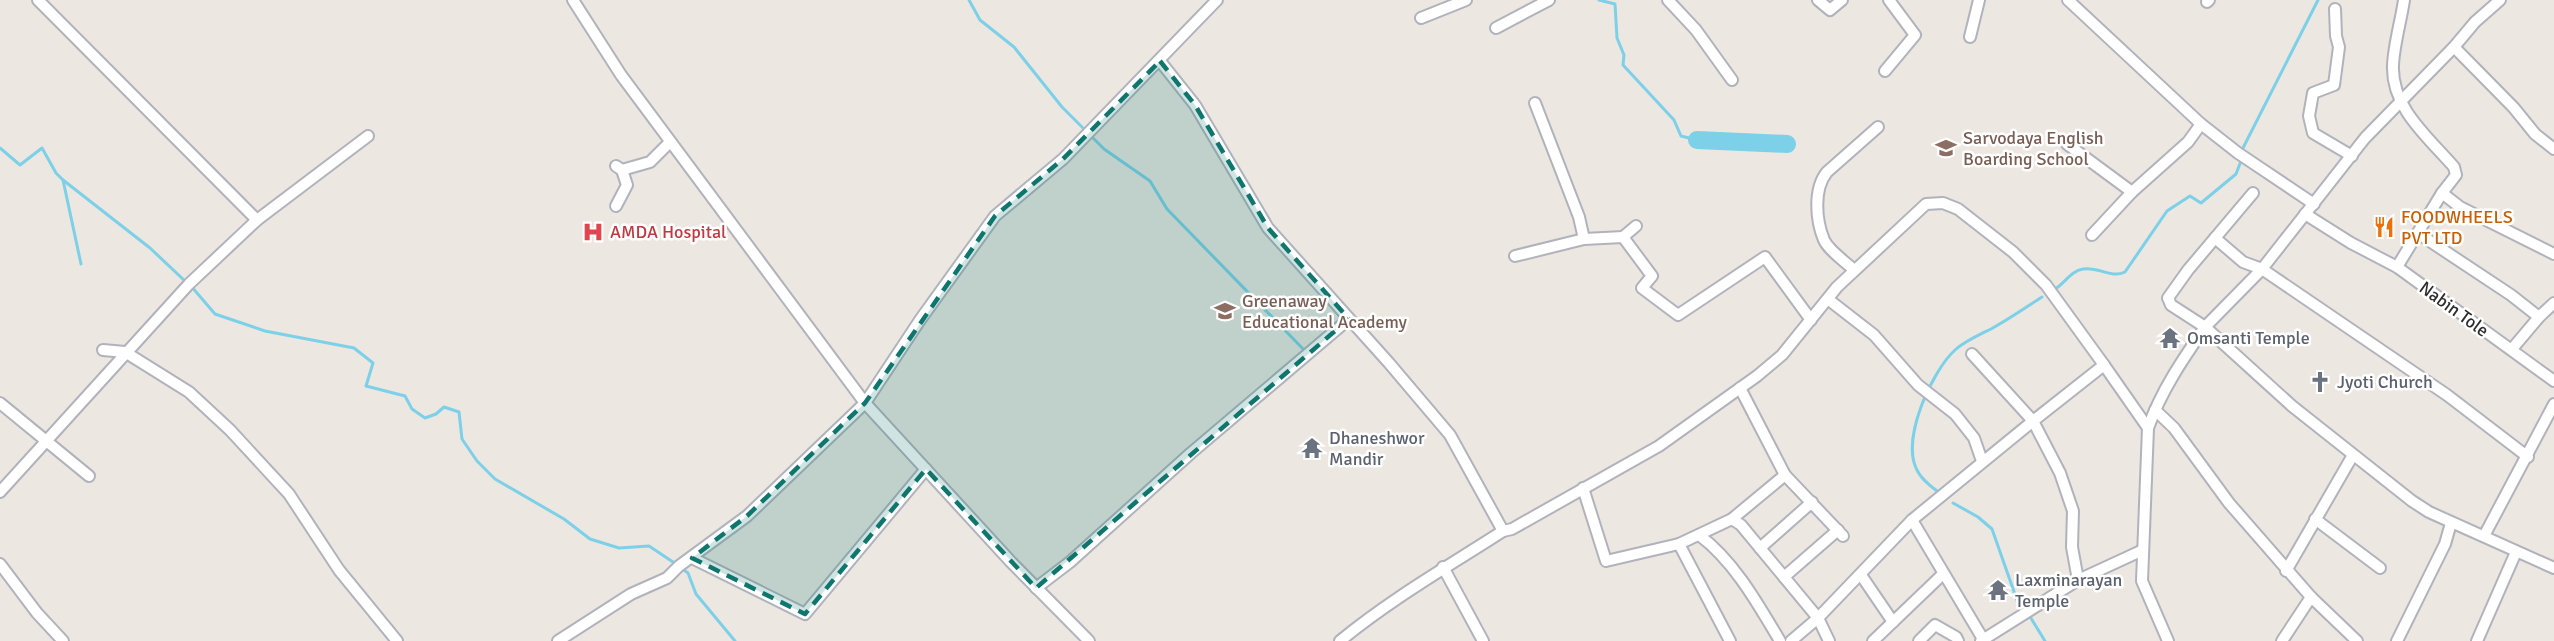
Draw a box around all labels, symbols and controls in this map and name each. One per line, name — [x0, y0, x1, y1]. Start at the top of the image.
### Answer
place label: Sarvodaya English Boarding School — [1963, 127, 2104, 170]
school or university icon: Sarvodaya English Boarding School — [1934, 136, 1958, 160]
place label: FOODWHEELS PVT LTD — [2401, 206, 2513, 249]
restaurant icon: FOODWHEELS PVT LTD — [2372, 215, 2396, 239]
hospital icon: AMDA Hospital — [581, 220, 605, 244]
place label: AMDA Hospital — [610, 221, 726, 243]
street label: Nabin Tole — [2415, 276, 2493, 342]
place label: Greenaway Educational Academy — [1242, 290, 1408, 333]
school or university icon: Greenaway Educational Academy — [1213, 299, 1237, 323]
temple icon: Omsanti Temple — [2158, 326, 2182, 350]
place label: Omsanti Temple — [2187, 327, 2310, 349]
church icon: Jyoti Church — [2308, 370, 2332, 394]
place label: Jyoti Church — [2337, 371, 2433, 393]
place label: Dhaneshwor Mandir — [1329, 427, 1425, 470]
temple icon: Dhaneshwor Mandir — [1300, 436, 1324, 460]
place label: Laxminarayan Temple — [2015, 569, 2122, 612]
temple icon: Laxminarayan Temple — [1986, 578, 2010, 602]

